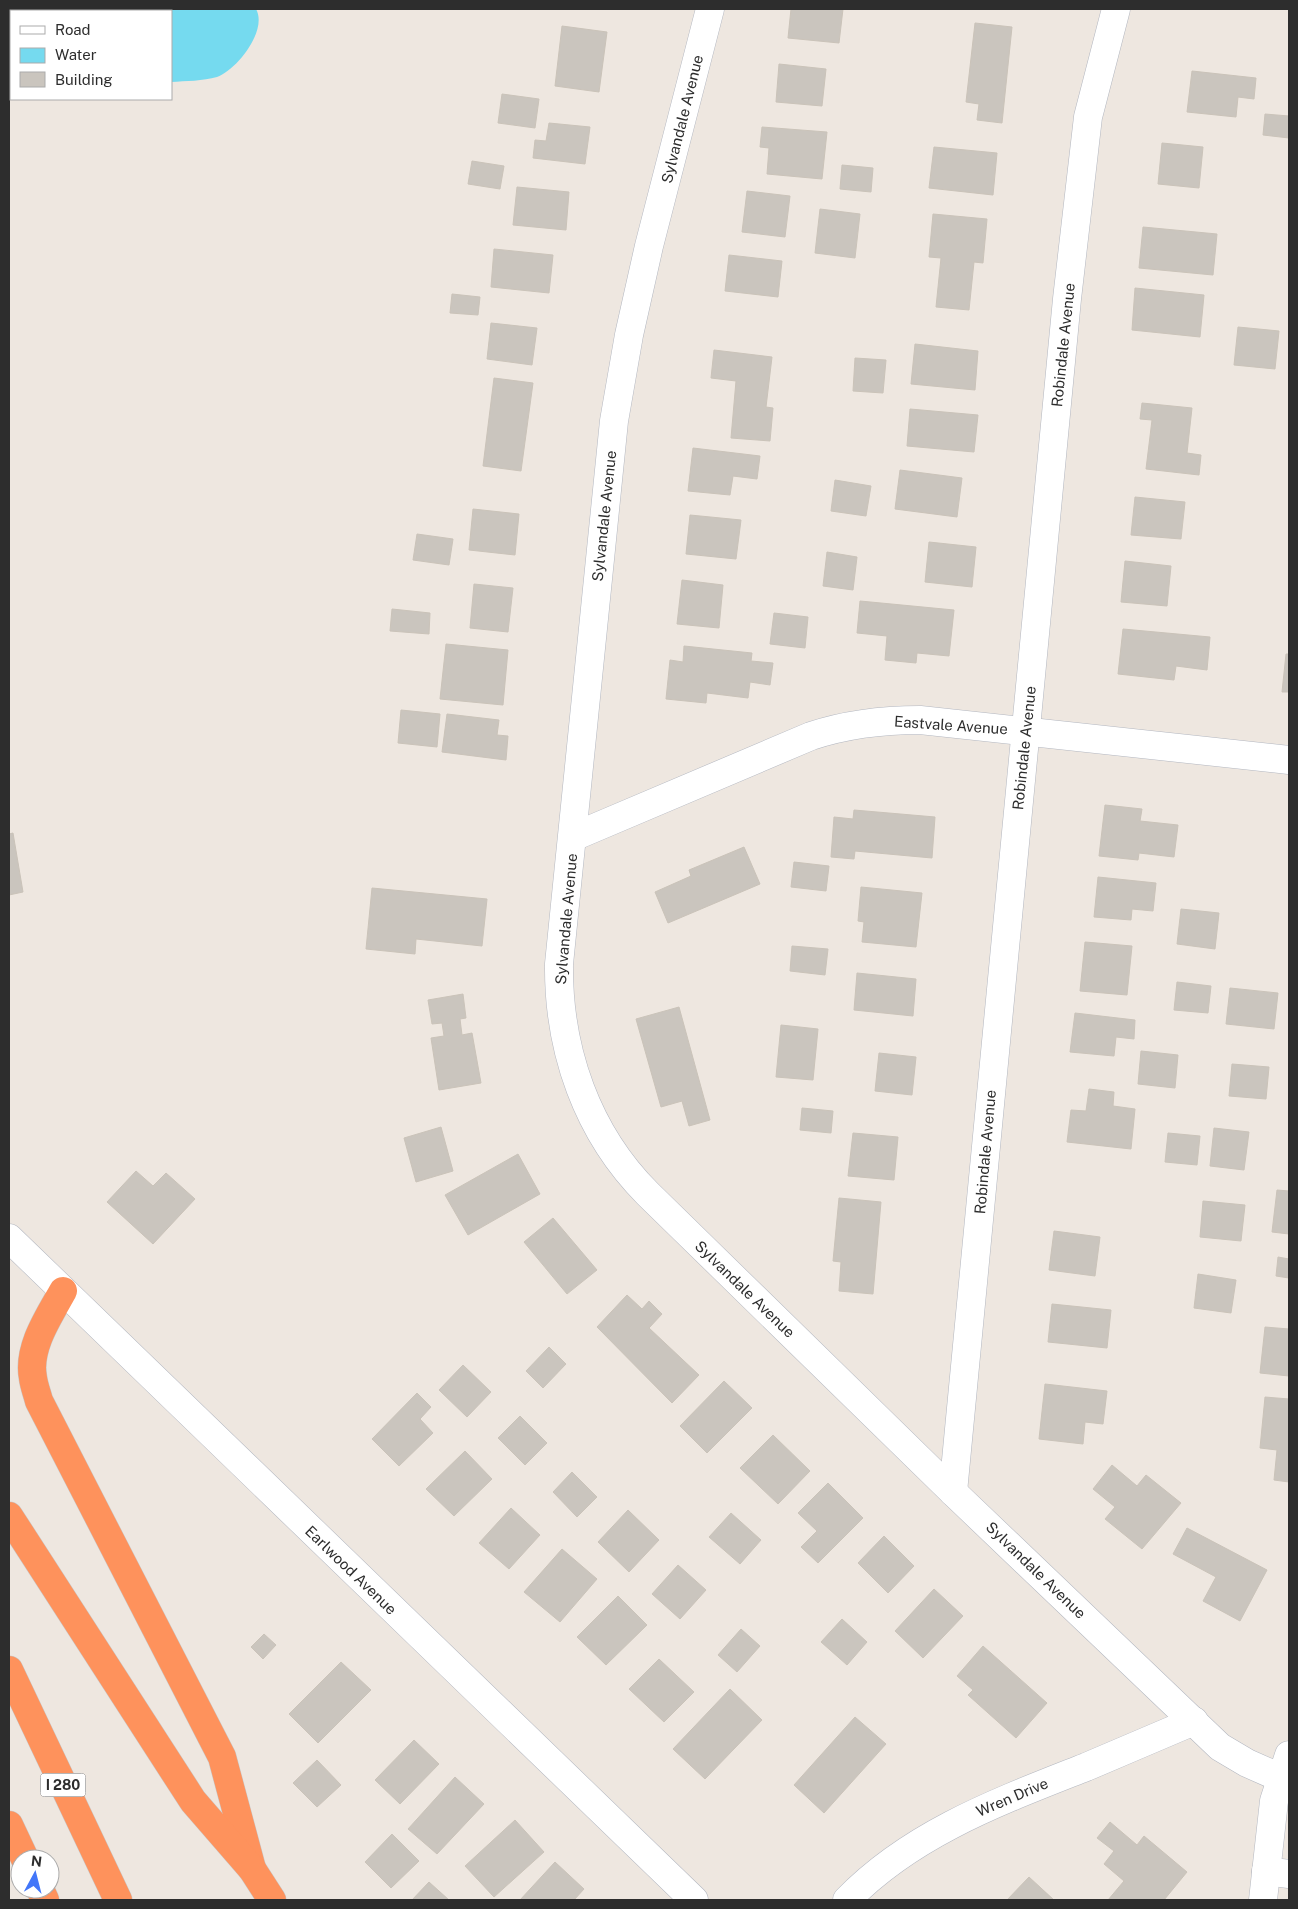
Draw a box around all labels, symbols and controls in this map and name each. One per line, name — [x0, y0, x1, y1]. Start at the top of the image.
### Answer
legend — [10, 10, 172, 100]
text: Road — [55, 21, 91, 38]
text: Water — [55, 46, 97, 63]
street label: Sylvandale Avenue — [658, 53, 706, 185]
text: Building — [55, 71, 113, 88]
street label: Robindale Avenue — [1048, 282, 1078, 408]
street label: Sylvandale Avenue — [589, 450, 619, 582]
street label: Robindale Avenue — [1009, 685, 1039, 811]
street label: Eastvale Avenue — [893, 713, 1009, 737]
street label: Sylvandale Avenue — [552, 853, 580, 985]
street label: Robindale Avenue — [971, 1089, 999, 1215]
street label: Sylvandale Avenue — [692, 1237, 798, 1341]
street label: Sylvandale Avenue — [983, 1518, 1089, 1622]
street label: Earlwood Avenue — [302, 1522, 400, 1618]
road number: I 280 — [40, 1774, 86, 1796]
street label: Wren Drive — [973, 1774, 1051, 1820]
north arrow — [10, 1849, 60, 1899]
text: N — [30, 1852, 43, 1870]

